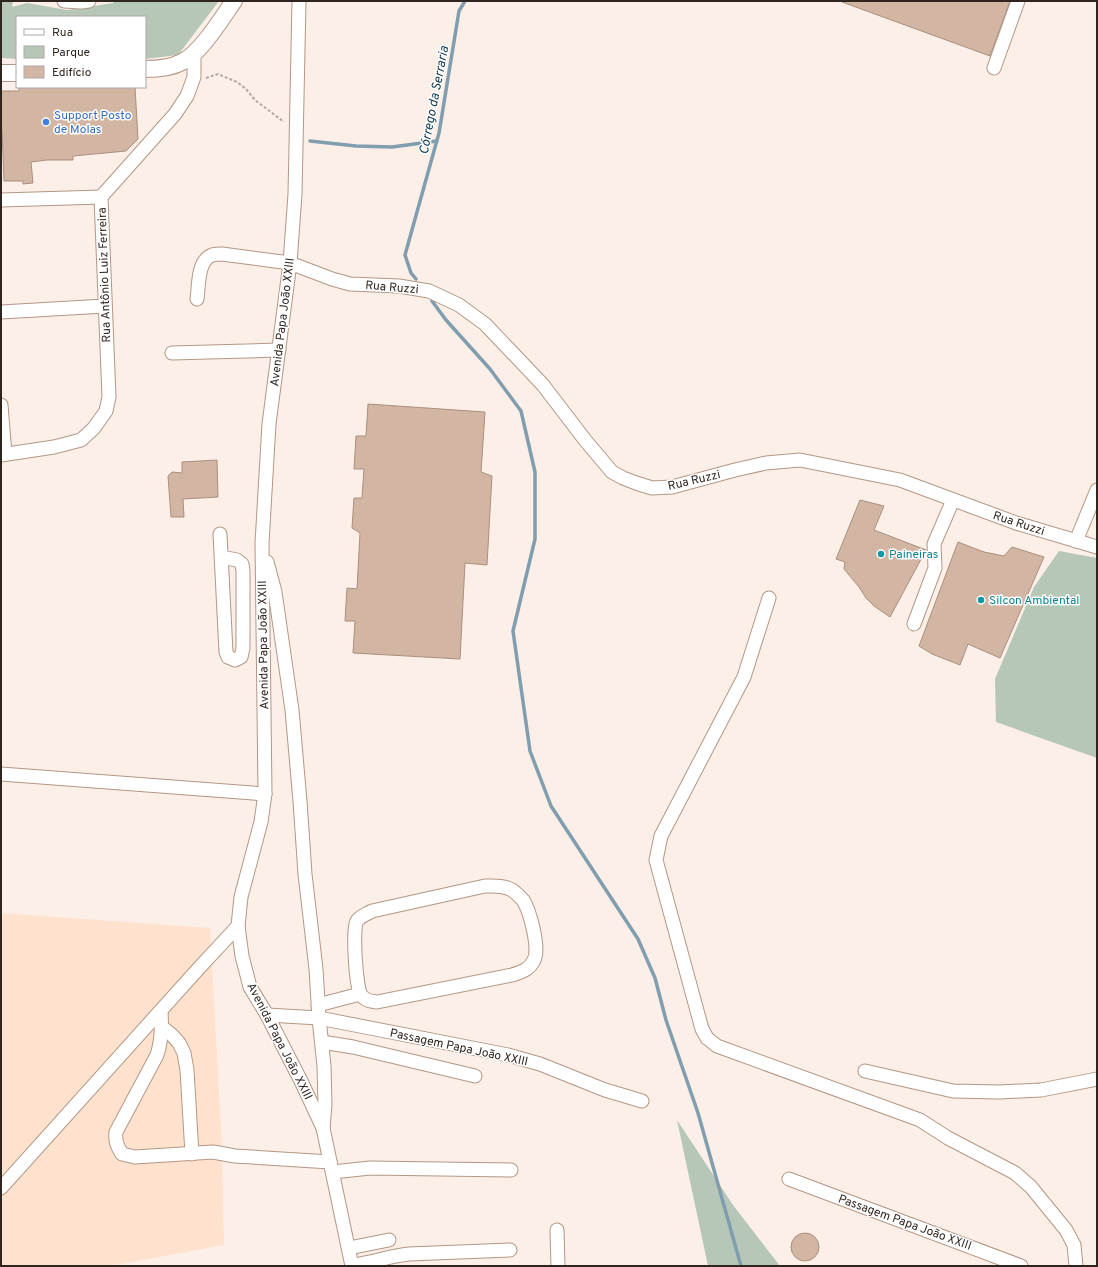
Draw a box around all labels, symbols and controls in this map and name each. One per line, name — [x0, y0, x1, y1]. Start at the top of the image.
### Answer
legend — [16, 16, 146, 88]
text: Rua — [52, 25, 73, 41]
text: Parque — [52, 45, 90, 61]
water label: Córrego da Serraria — [417, 45, 453, 156]
text: Edifício — [52, 65, 92, 81]
place label: Support Posto de Molas — [54, 108, 132, 138]
marker: Support Posto de Molas — [41, 117, 51, 127]
street label: Rua Antônio Luiz Ferreira — [95, 207, 115, 343]
street label: Avenida Papa João XXIII — [267, 257, 299, 387]
street label: Rua Ruzzi — [365, 278, 419, 298]
street label: Rua Ruzzi — [666, 467, 722, 495]
street label: Rua Ruzzi — [991, 508, 1047, 540]
place label: Paineiras — [889, 547, 939, 563]
marker: Paineiras — [876, 549, 886, 559]
street label: Avenida Papa João XXIII — [255, 580, 273, 710]
place label: Silcon Ambiental — [989, 593, 1079, 609]
marker: Silcon Ambiental — [976, 595, 986, 605]
street label: Avenida Papa João XXIII — [243, 980, 316, 1103]
street label: Passagem Papa João XXIII — [388, 1026, 529, 1070]
street label: Passagem Papa João XXIII — [836, 1191, 974, 1255]

